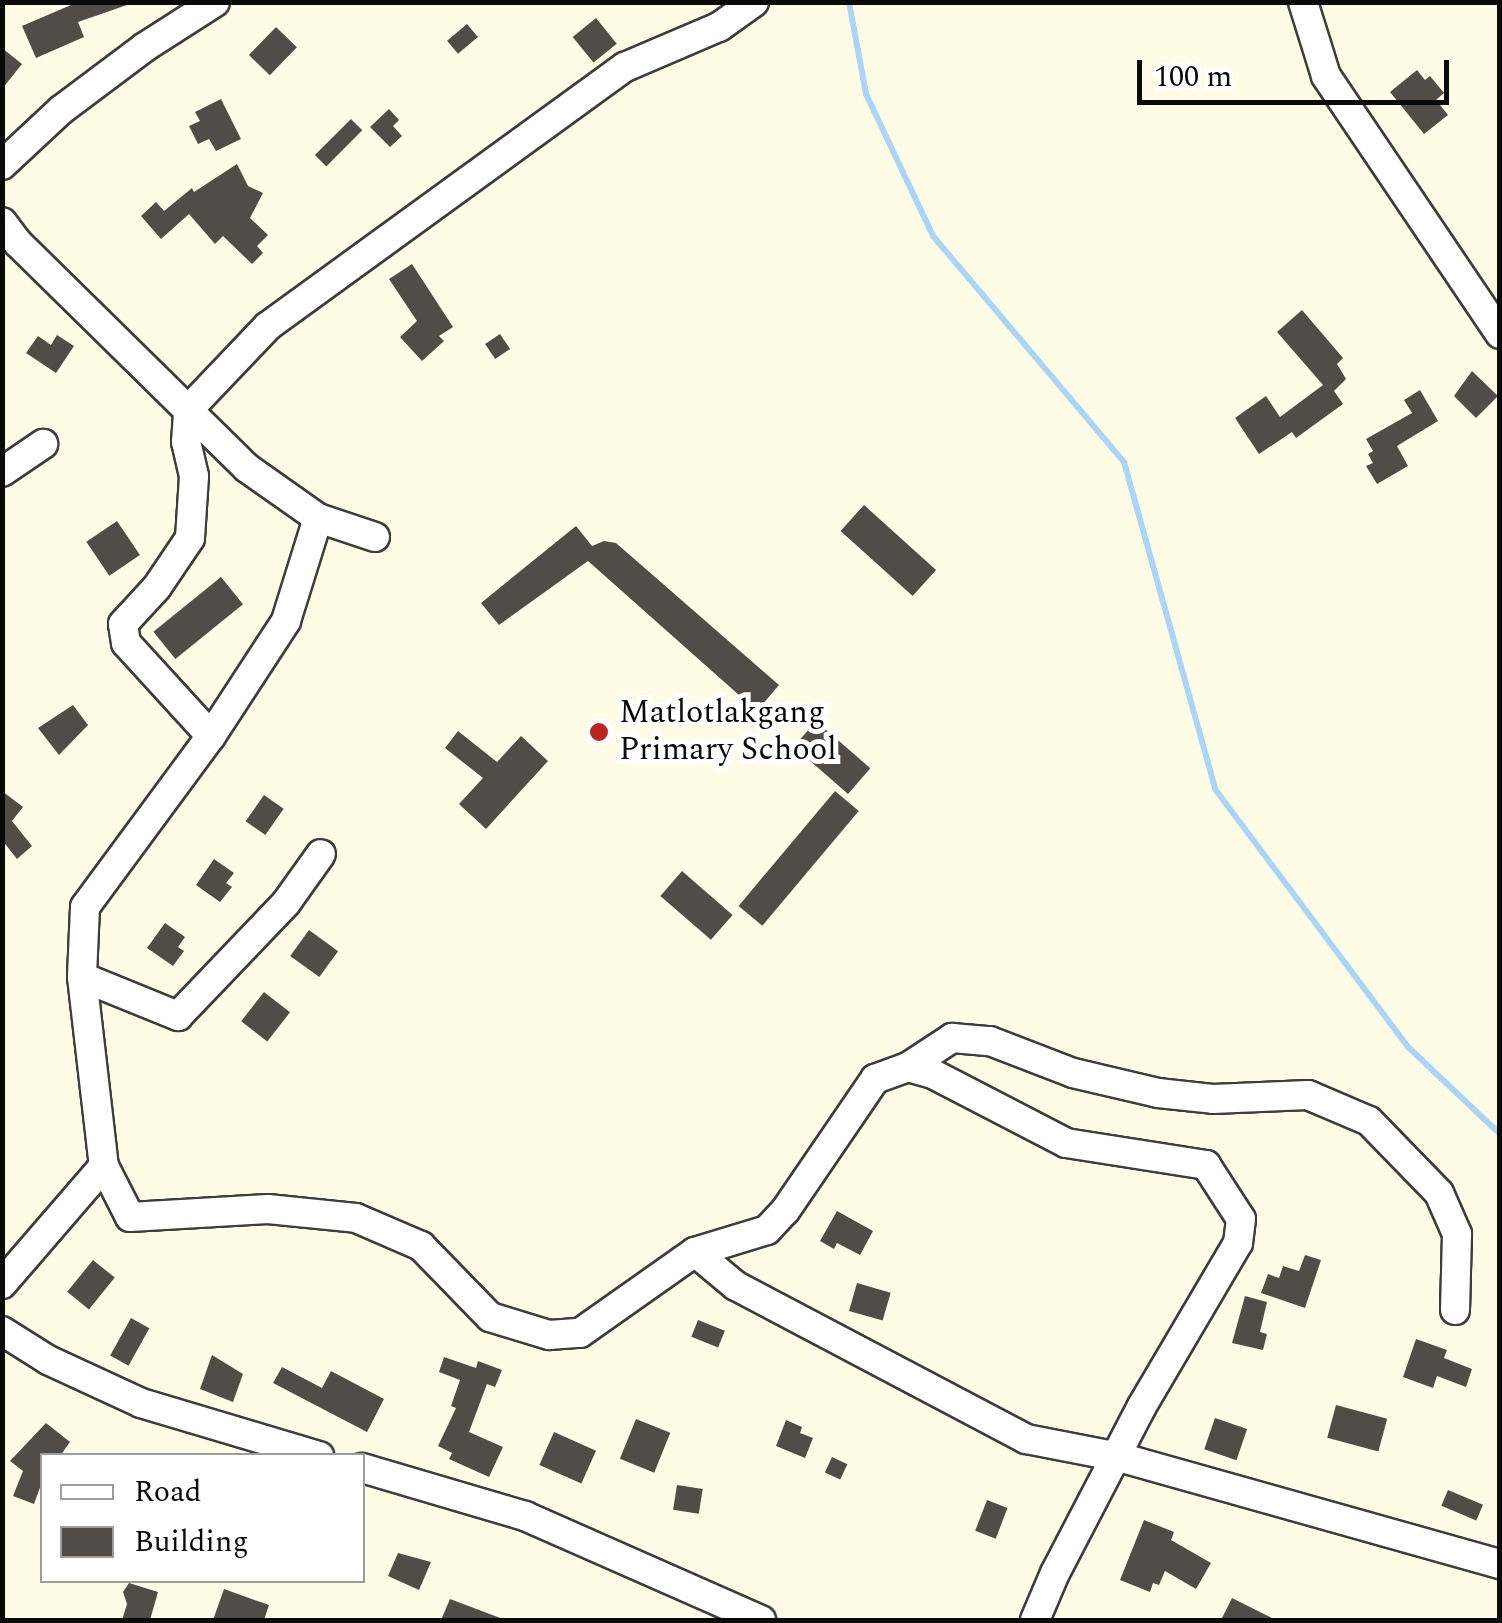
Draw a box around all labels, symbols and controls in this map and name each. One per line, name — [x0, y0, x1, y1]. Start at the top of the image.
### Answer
scale bar — [1142, 40, 1454, 102]
text: 100 m — [1154, 54, 1232, 100]
place label: Matlotlakgang Primary School — [619, 695, 837, 770]
marker: Matlotlakgang Primary School — [588, 721, 610, 743]
legend — [40, 1453, 365, 1583]
text: Road — [134, 1469, 202, 1515]
text: Building — [134, 1519, 249, 1565]

